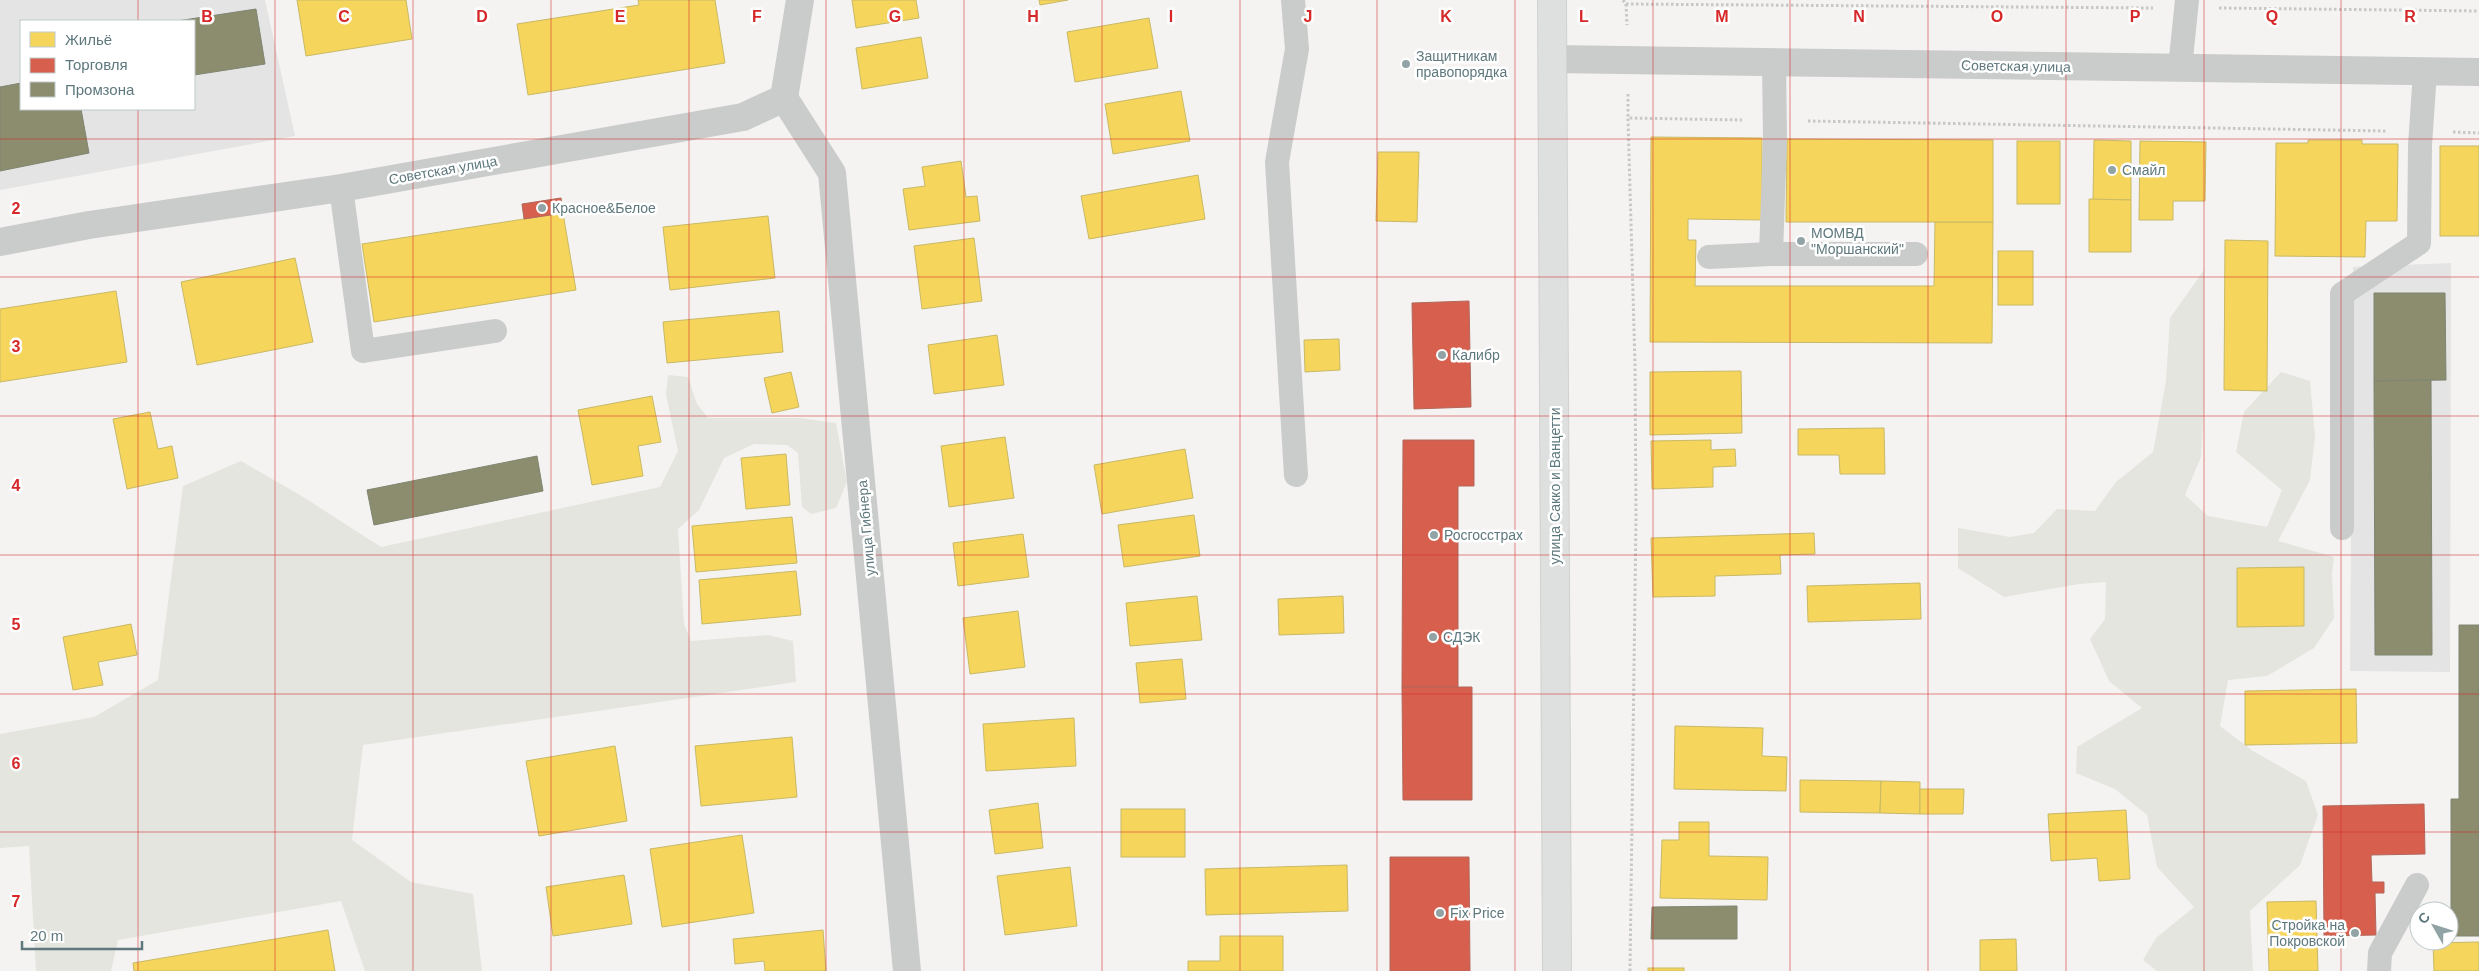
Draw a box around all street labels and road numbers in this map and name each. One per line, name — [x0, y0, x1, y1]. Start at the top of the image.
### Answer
street label: Советская улица — [1961, 57, 2071, 75]
street label: Советская улица — [387, 153, 499, 187]
street label: улица Сакко и Ванцетти — [1547, 408, 1563, 564]
street label: улица Гибнера — [854, 479, 878, 577]

